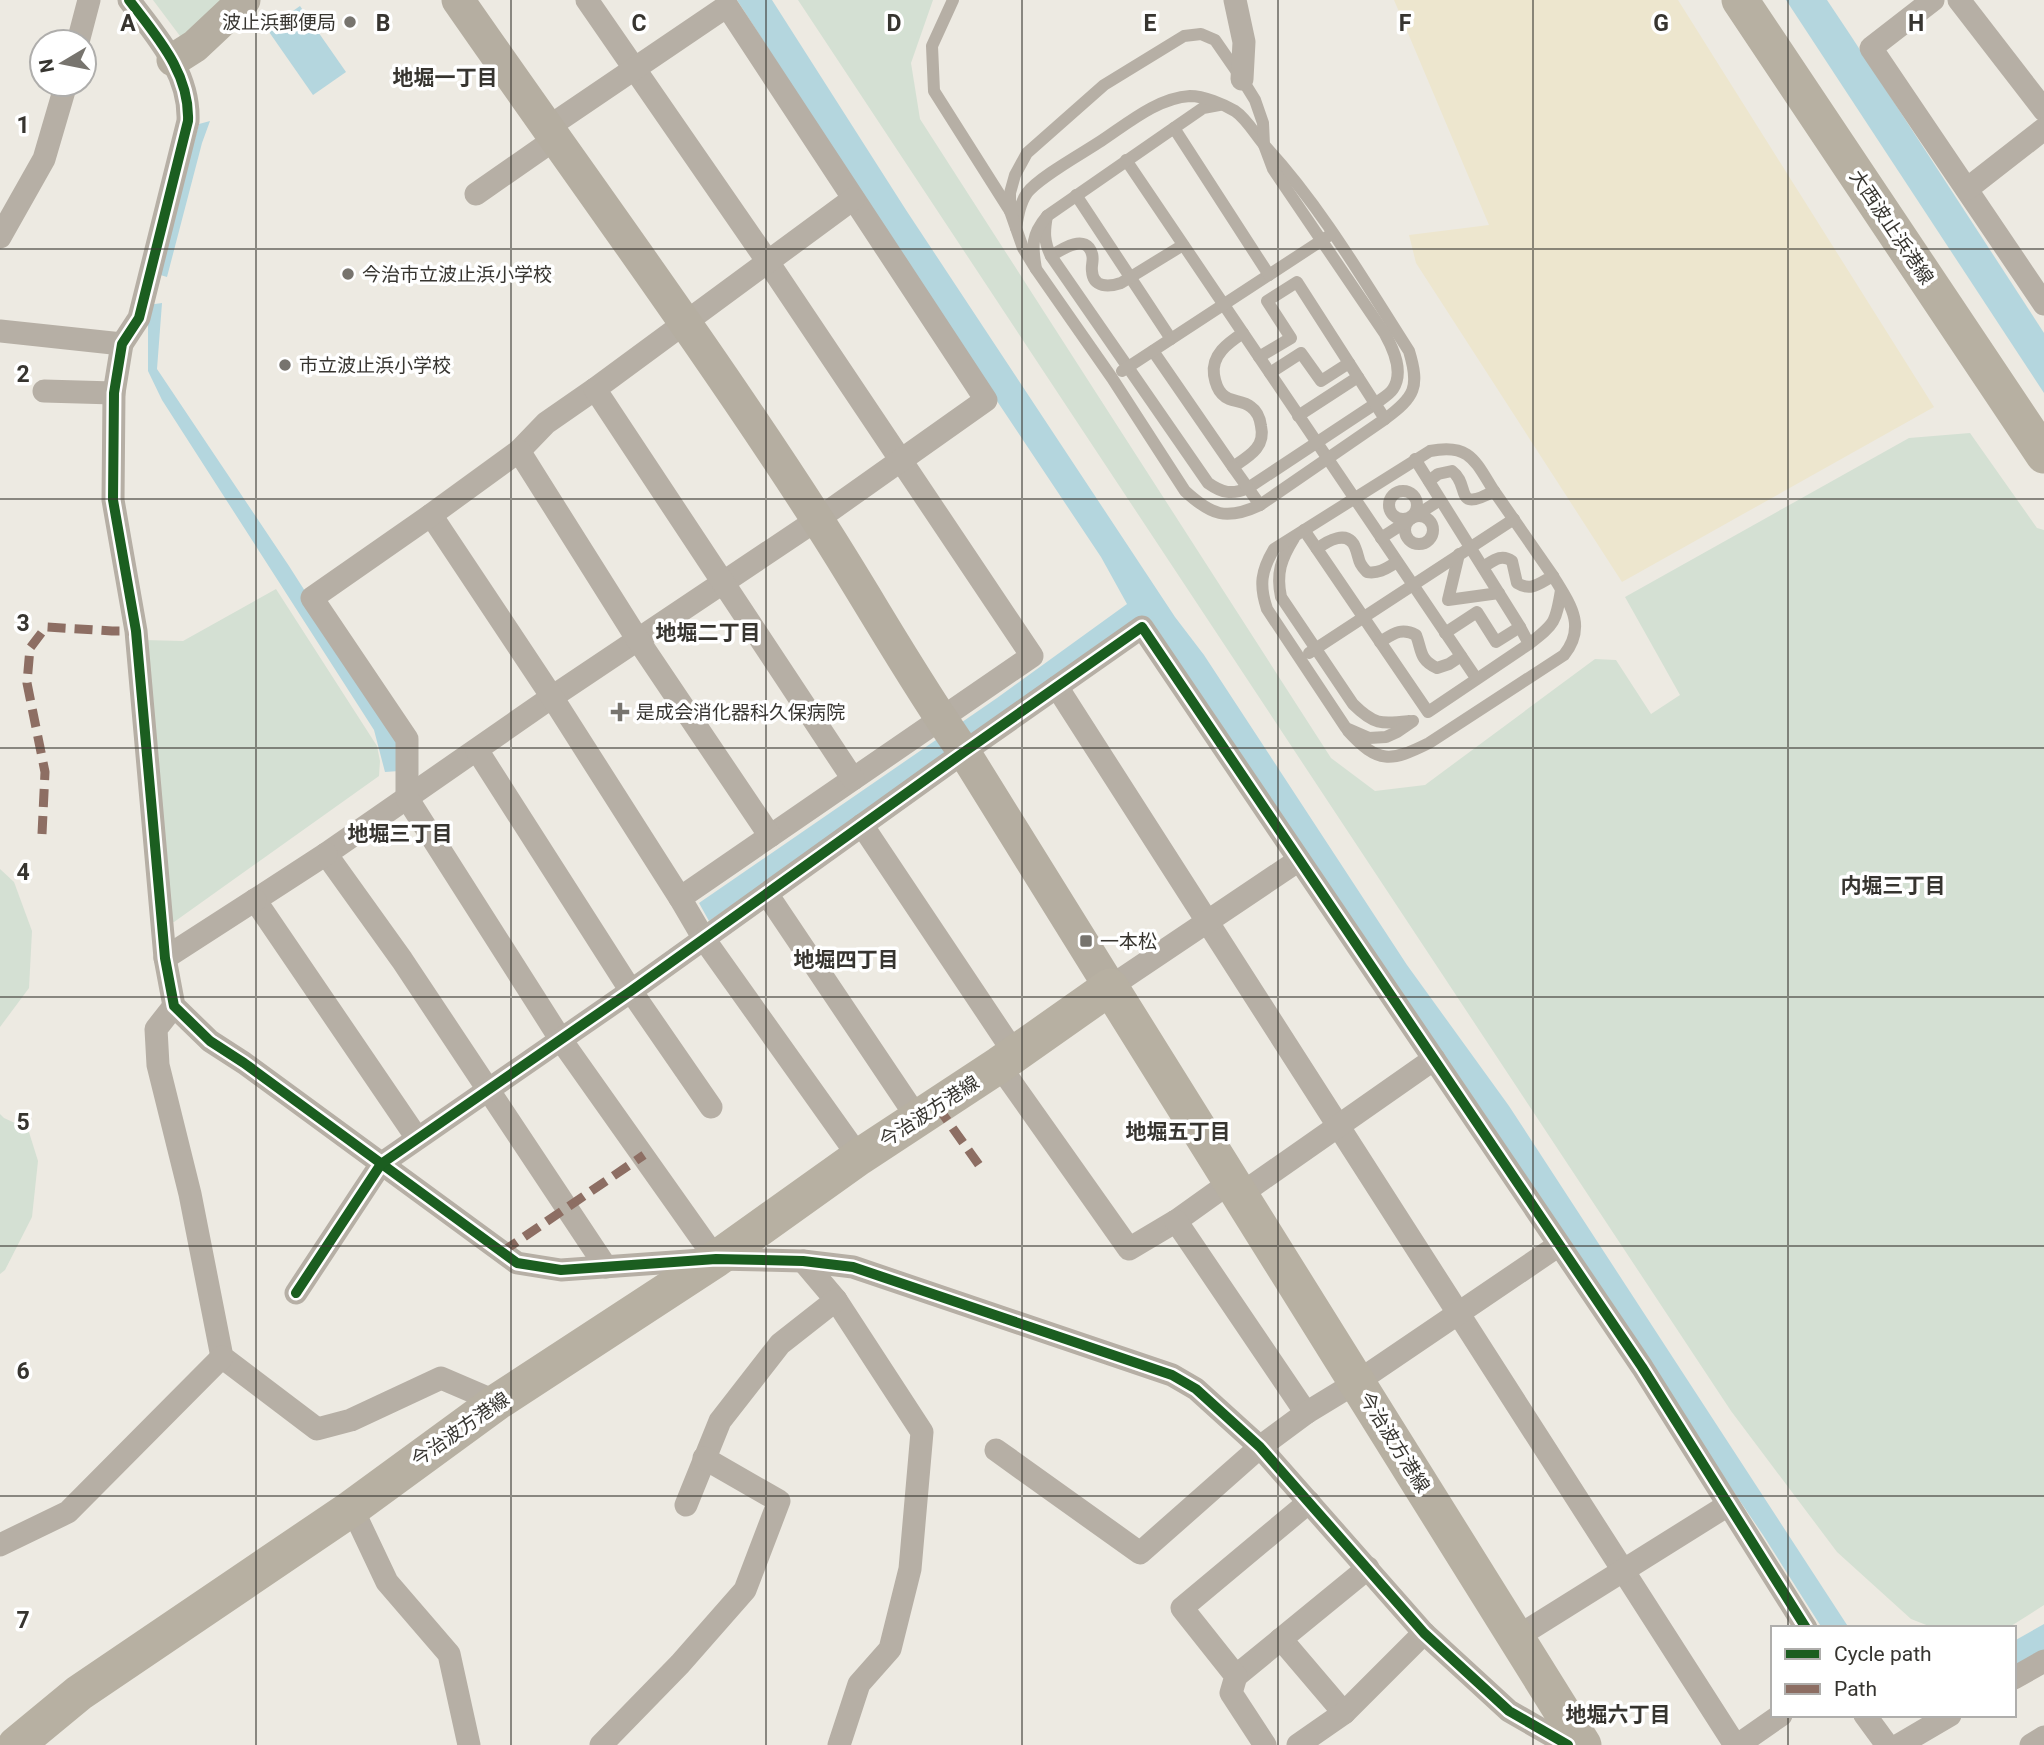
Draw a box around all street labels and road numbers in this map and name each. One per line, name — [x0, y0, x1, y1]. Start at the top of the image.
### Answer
street label: 大西波止浜港線 — [1845, 166, 1938, 289]
street label: 今治波方港線 — [875, 1071, 983, 1152]
street label: 今治波方港線 — [407, 1387, 514, 1472]
street label: 今治波方港線 — [1355, 1388, 1435, 1497]

